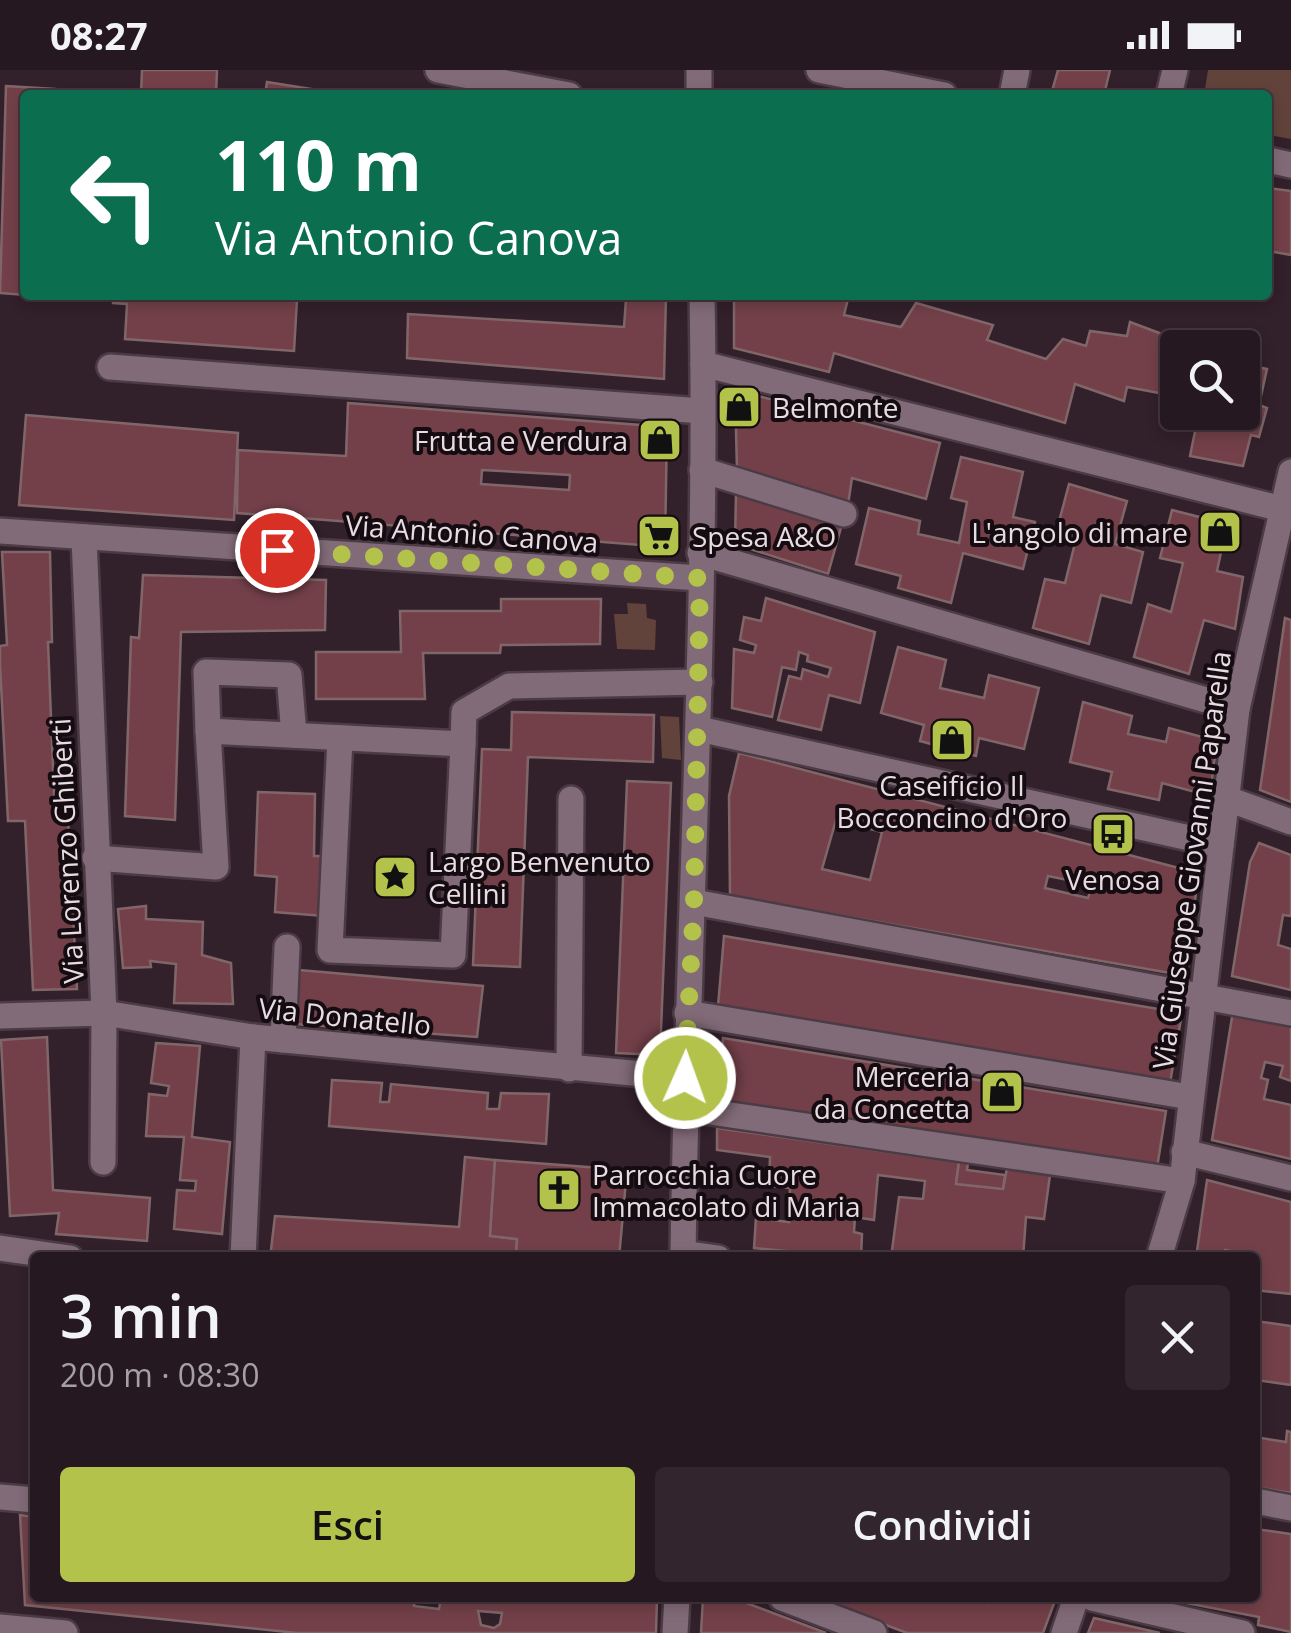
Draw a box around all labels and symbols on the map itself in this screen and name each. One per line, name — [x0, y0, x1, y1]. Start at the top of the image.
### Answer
shop icon: Belmonte — [716, 384, 762, 430]
place label: Belmonte — [772, 388, 899, 426]
shop icon: Frutta e Verdura — [637, 417, 683, 463]
place label: Frutta e Verdura — [414, 421, 628, 459]
street label: Via Antonio Canova — [344, 505, 600, 561]
pin — [235, 508, 320, 593]
shop icon: L'angolo di mare — [1197, 509, 1243, 555]
supermarket icon: Spesa A&O — [636, 513, 682, 559]
place label: L'angolo di mare — [971, 513, 1188, 551]
place label: Spesa A&O — [692, 517, 836, 555]
street label: Via Giuseppe Giovanni Paparella — [1143, 648, 1239, 1072]
street label: Via Lorenzo Ghiberti — [40, 717, 92, 985]
shop icon: Caseificio Il Bocconcino d'Oro — [929, 717, 975, 763]
place label: Caseificio Il Bocconcino d'Oro — [837, 766, 1067, 836]
bus stop icon: Venosa — [1090, 811, 1136, 857]
place label: Largo Benvenuto Cellini — [428, 842, 651, 912]
place icon: Largo Benvenuto Cellini — [372, 854, 418, 900]
place label: Venosa — [1065, 860, 1161, 898]
street label: Via Donatello — [257, 988, 433, 1044]
position arrow — [633, 1026, 737, 1130]
place label: Merceria da Concetta — [814, 1057, 970, 1127]
shop icon: Merceria da Concetta — [979, 1069, 1025, 1115]
place label: Parrocchia Cuore Immacolato di Maria — [592, 1155, 861, 1225]
church icon: Parrocchia Cuore Immacolato di Maria — [536, 1167, 582, 1213]

